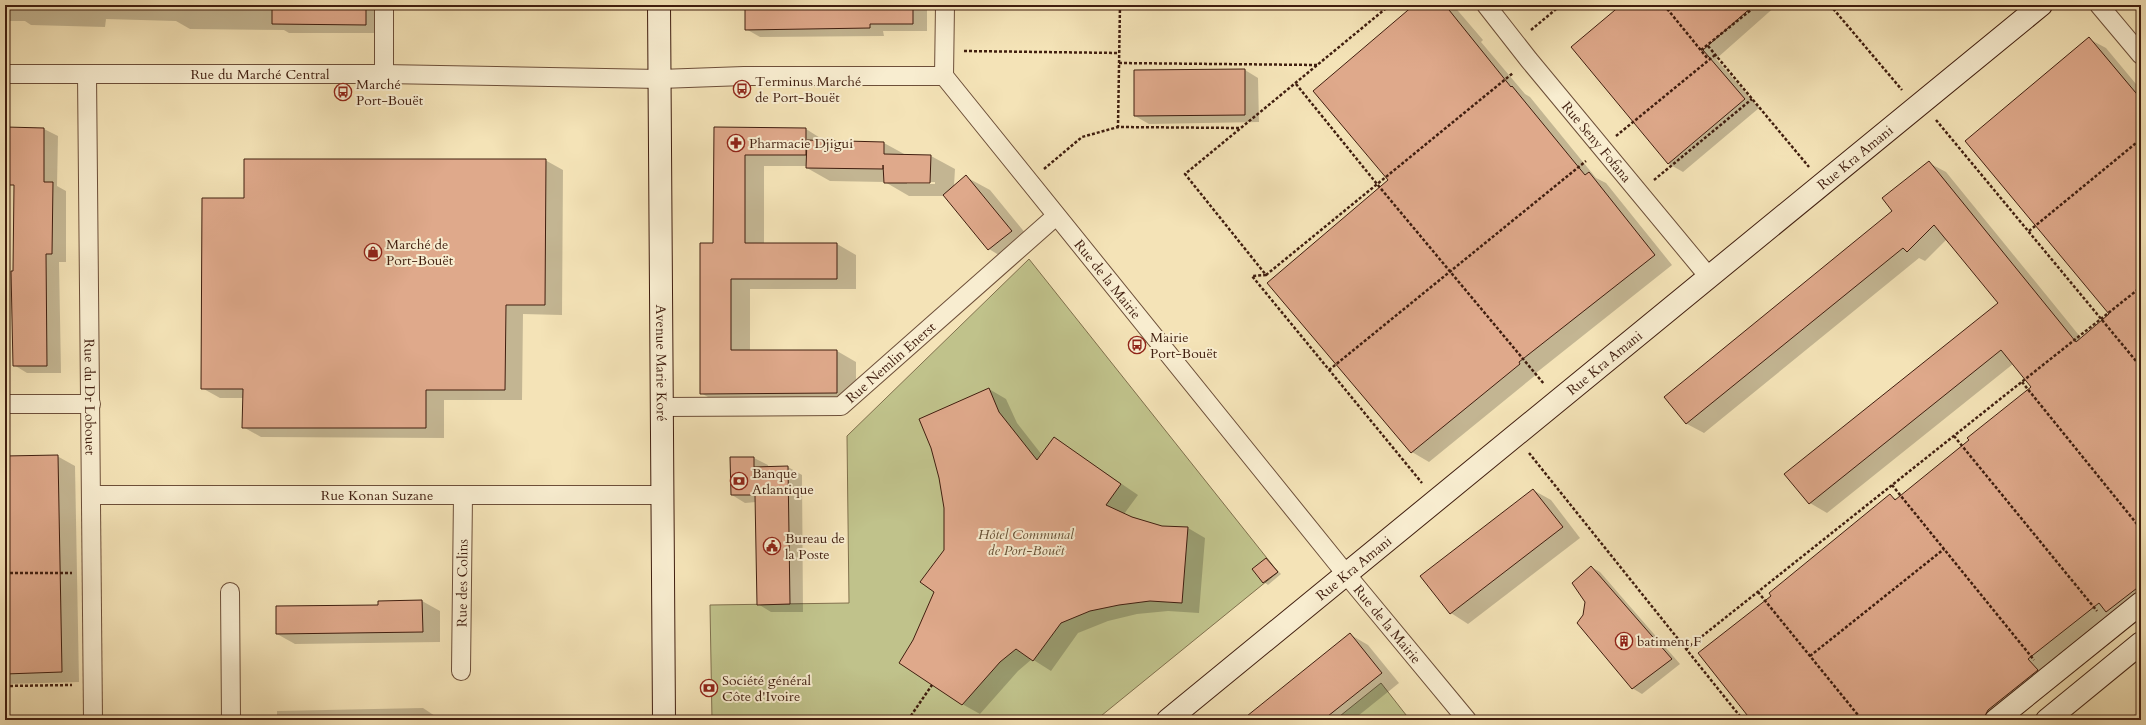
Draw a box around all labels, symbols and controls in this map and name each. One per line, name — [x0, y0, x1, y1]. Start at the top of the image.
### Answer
street label: Rue du Marché Central — [190, 65, 330, 84]
place label: Terminus Marché de Port-Bouët — [755, 72, 861, 107]
place label: Marché Port-Bouët — [356, 75, 424, 110]
bus stop icon: Terminus Marché de Port-Bouët — [732, 79, 752, 99]
bus stop icon: Marché Port-Bouët — [333, 82, 353, 102]
street label: Rue Seny Fofana — [1558, 97, 1636, 186]
street label: Rue Kra Amani — [1813, 121, 1897, 194]
pharmacy icon: Pharmacie Djigui — [726, 133, 746, 153]
place label: Pharmacie Djigui — [749, 134, 853, 153]
place label: Marché de Port-Bouët — [386, 235, 454, 270]
street label: Rue de la Mairie — [1070, 235, 1146, 323]
shop icon: Marché de Port-Bouët — [363, 242, 383, 262]
street label: Avenue Marie Koré — [652, 304, 671, 422]
street label: Rue Nemlin Enerst — [841, 317, 940, 407]
street label: Rue Kra Amani — [1562, 326, 1646, 399]
place label: Mairie Port-Bouët — [1150, 328, 1218, 363]
bus stop icon: Mairie Port-Bouët — [1127, 335, 1147, 355]
street label: Rue du Dr Lobouet — [80, 339, 100, 456]
place label: Banque Atlantique — [752, 464, 814, 499]
bank icon: Banque Atlantique — [729, 471, 749, 491]
street label: Rue Konan Suzane — [321, 486, 433, 505]
park label: Hôtel Communal de Port-Bouët — [978, 525, 1075, 560]
place label: Bureau de la Poste — [785, 529, 845, 564]
street label: Rue Kra Amani — [1312, 531, 1396, 605]
public building icon: Bureau de la Poste — [762, 536, 782, 556]
street label: Rue des Colins — [452, 538, 472, 627]
street label: Rue de la Mairie — [1349, 581, 1426, 667]
building icon: batiment F — [1614, 631, 1634, 651]
place label: batiment F — [1637, 632, 1701, 651]
place label: Société général Côte d'Ivoire — [722, 671, 811, 706]
bank icon: Société général Côte d'Ivoire — [699, 678, 719, 698]

